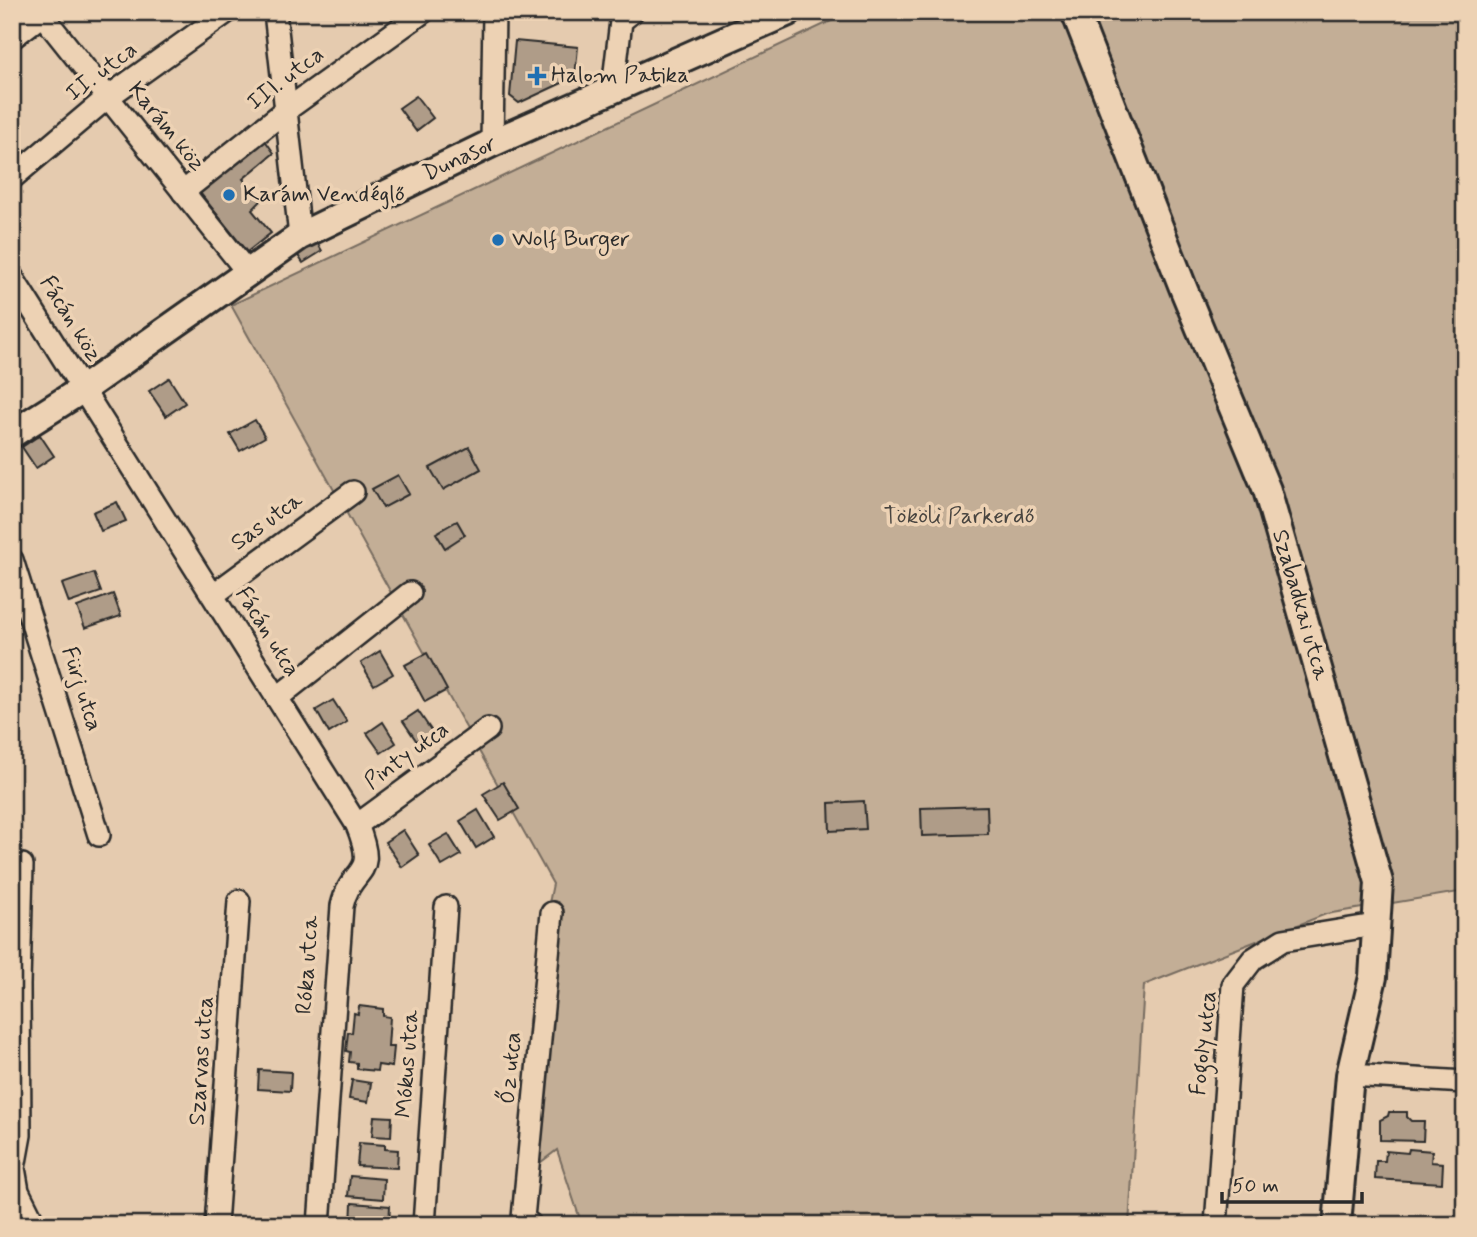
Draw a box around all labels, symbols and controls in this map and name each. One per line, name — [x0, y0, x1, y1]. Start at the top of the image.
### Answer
street label: II. utca — [60, 35, 144, 109]
street label: III. utca — [241, 40, 331, 118]
place label: Halom Patika — [551, 61, 689, 91]
marker: Halom Patika — [529, 68, 545, 84]
street label: Karám köz — [121, 76, 211, 178]
street label: Dunasor — [418, 129, 502, 189]
place label: Karám Vendéglő — [243, 180, 405, 210]
marker: Karám Vendéglő — [221, 187, 237, 203]
place label: Wolf Burger — [512, 225, 630, 257]
marker: Wolf Burger — [490, 232, 506, 248]
street label: Fácán köz — [32, 270, 108, 368]
street label: Sas utca — [225, 486, 309, 558]
park label: Tököli Parkerdő — [884, 502, 1035, 532]
street label: Szabadkai utca — [1264, 526, 1336, 684]
street label: Fácán utca — [228, 581, 306, 683]
street label: Fürj utca — [53, 643, 109, 735]
street label: Pinty utca — [359, 715, 455, 797]
street label: Róka utca — [290, 914, 326, 1015]
street label: Fogoly utca — [1184, 989, 1226, 1097]
street label: Szarvas utca — [183, 995, 221, 1127]
street label: Mókus utca — [389, 1009, 427, 1119]
street label: Őz utca — [493, 1031, 529, 1105]
scale bar — [1222, 1160, 1362, 1204]
text: 50 m — [1232, 1172, 1279, 1200]

